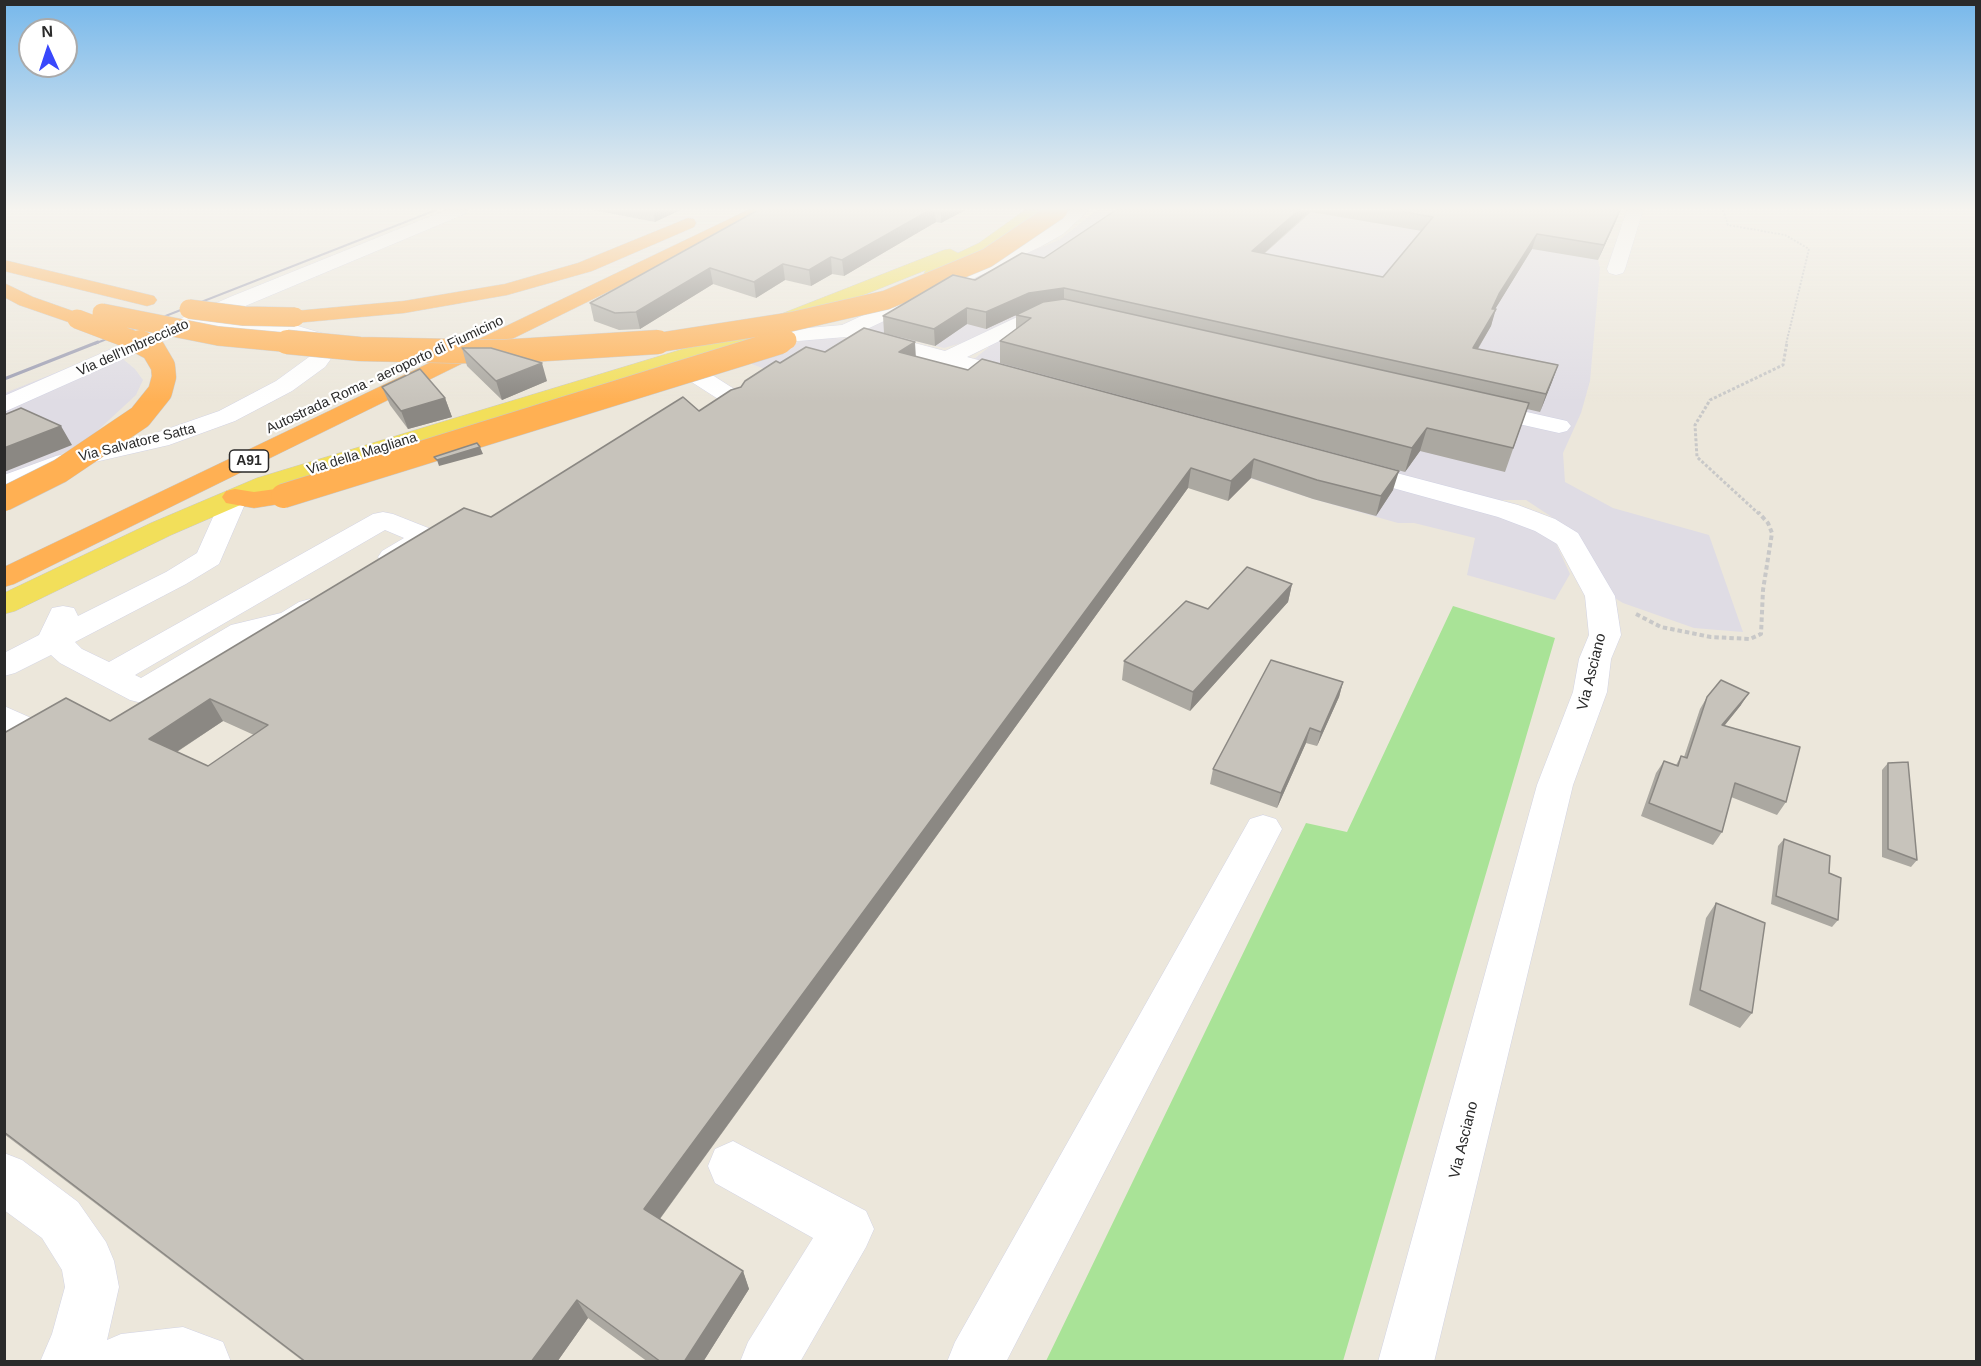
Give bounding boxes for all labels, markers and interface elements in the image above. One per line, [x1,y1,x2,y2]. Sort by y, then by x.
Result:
north arrow [18,18,78,78]
text: N [41,23,53,40]
street label: Autostrada Roma - aeroporto di Fiumicino [264,312,506,438]
street label: Via dell'Imbrecciato [74,316,192,380]
street label: Via Salvatore Satta [77,420,197,466]
street label: Via della Magliana [305,429,419,479]
road number: A91 [230,450,268,472]
street label: Via Asciano [1574,632,1610,712]
street label: Via Asciano [1446,1100,1482,1180]

